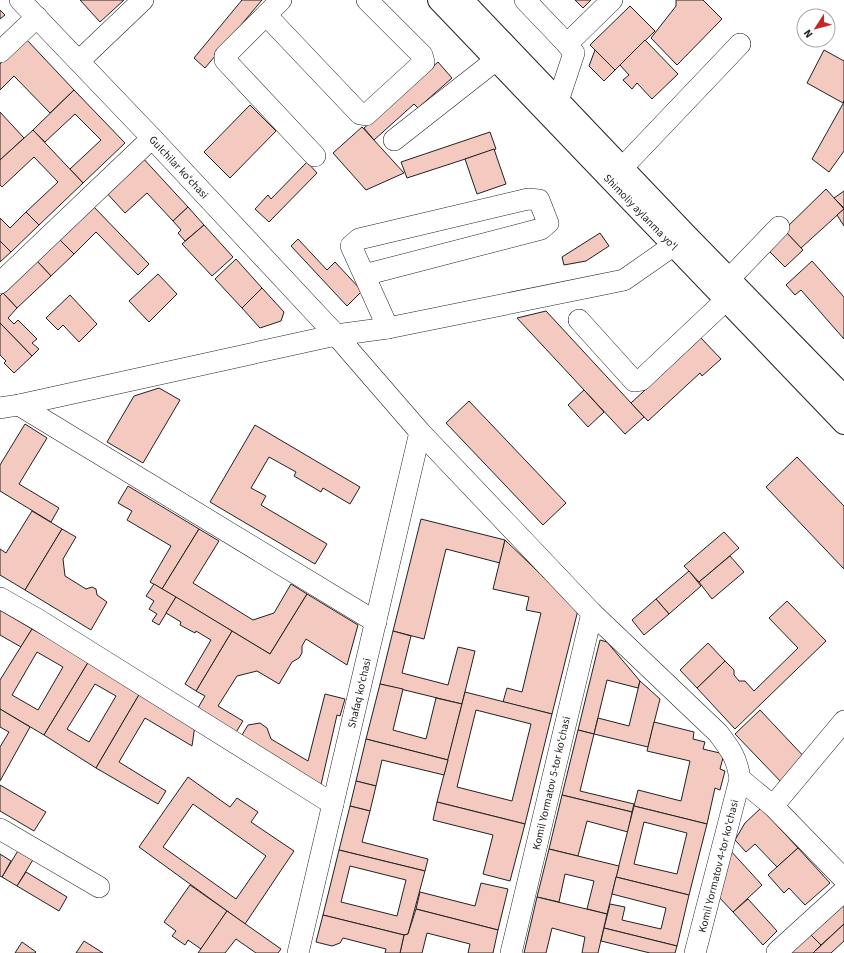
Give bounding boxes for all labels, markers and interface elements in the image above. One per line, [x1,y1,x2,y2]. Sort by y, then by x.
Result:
north arrow [796,8,836,48]
text: N [800,26,817,41]
street label: Gulchilar koʻchasi [146,133,212,202]
street label: Shimoliy aylanma yoʻl [600,171,681,254]
street label: Shafaq koʻchasi [344,657,375,730]
street label: Komil Yormatov 5-tor koʻchasi [529,715,574,851]
street label: Komil Yormatov 4-tor koʻchasi [695,798,742,934]

